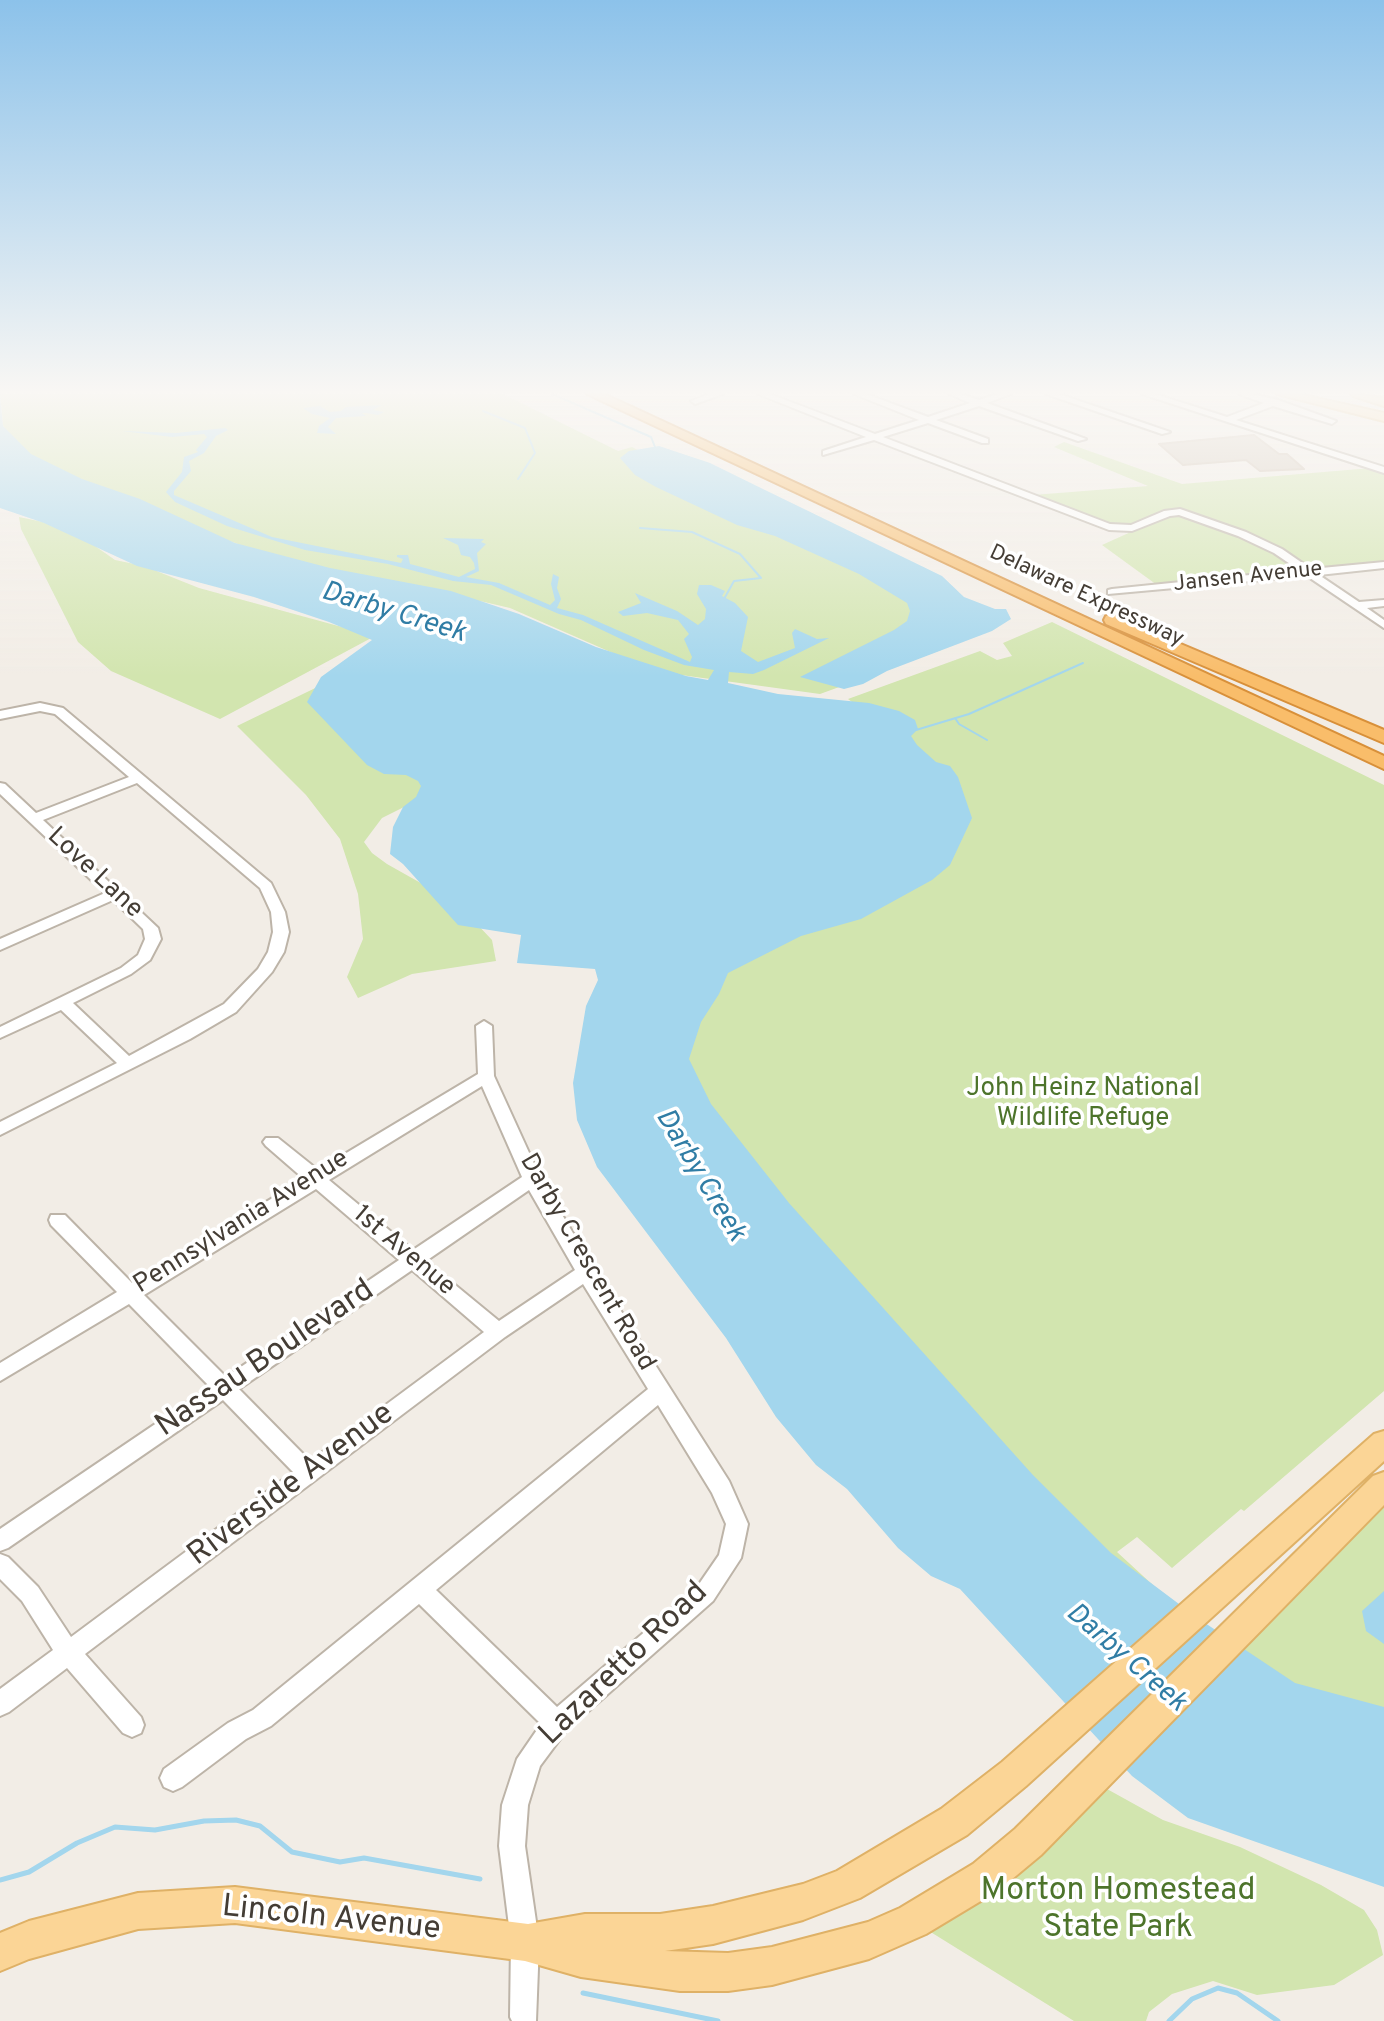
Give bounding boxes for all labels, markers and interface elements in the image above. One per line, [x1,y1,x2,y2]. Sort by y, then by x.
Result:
street label: Delaware Expressway [984,540,1188,654]
street label: Jansen Avenue [1172,557,1324,599]
water label: Darby Creek [317,576,469,652]
street label: Love Lane [40,822,148,926]
park label: John Heinz National Wildlife Refuge [966,1074,1200,1136]
water label: Darby Creek [646,1104,752,1248]
street label: Pennsylvania Avenue [129,1144,355,1302]
street label: Darby Crescent Road [511,1149,661,1377]
street label: 1st Avenue [345,1200,461,1304]
street label: Nassau Boulevard [149,1273,383,1447]
street label: Riverside Avenue [181,1396,403,1576]
street label: Lazaretto Road [533,1575,717,1755]
water label: Darby Creek [1058,1597,1192,1721]
park label: Morton Homestead State Park [981,1874,1255,1949]
street label: Lincoln Avenue [220,1889,442,1951]

